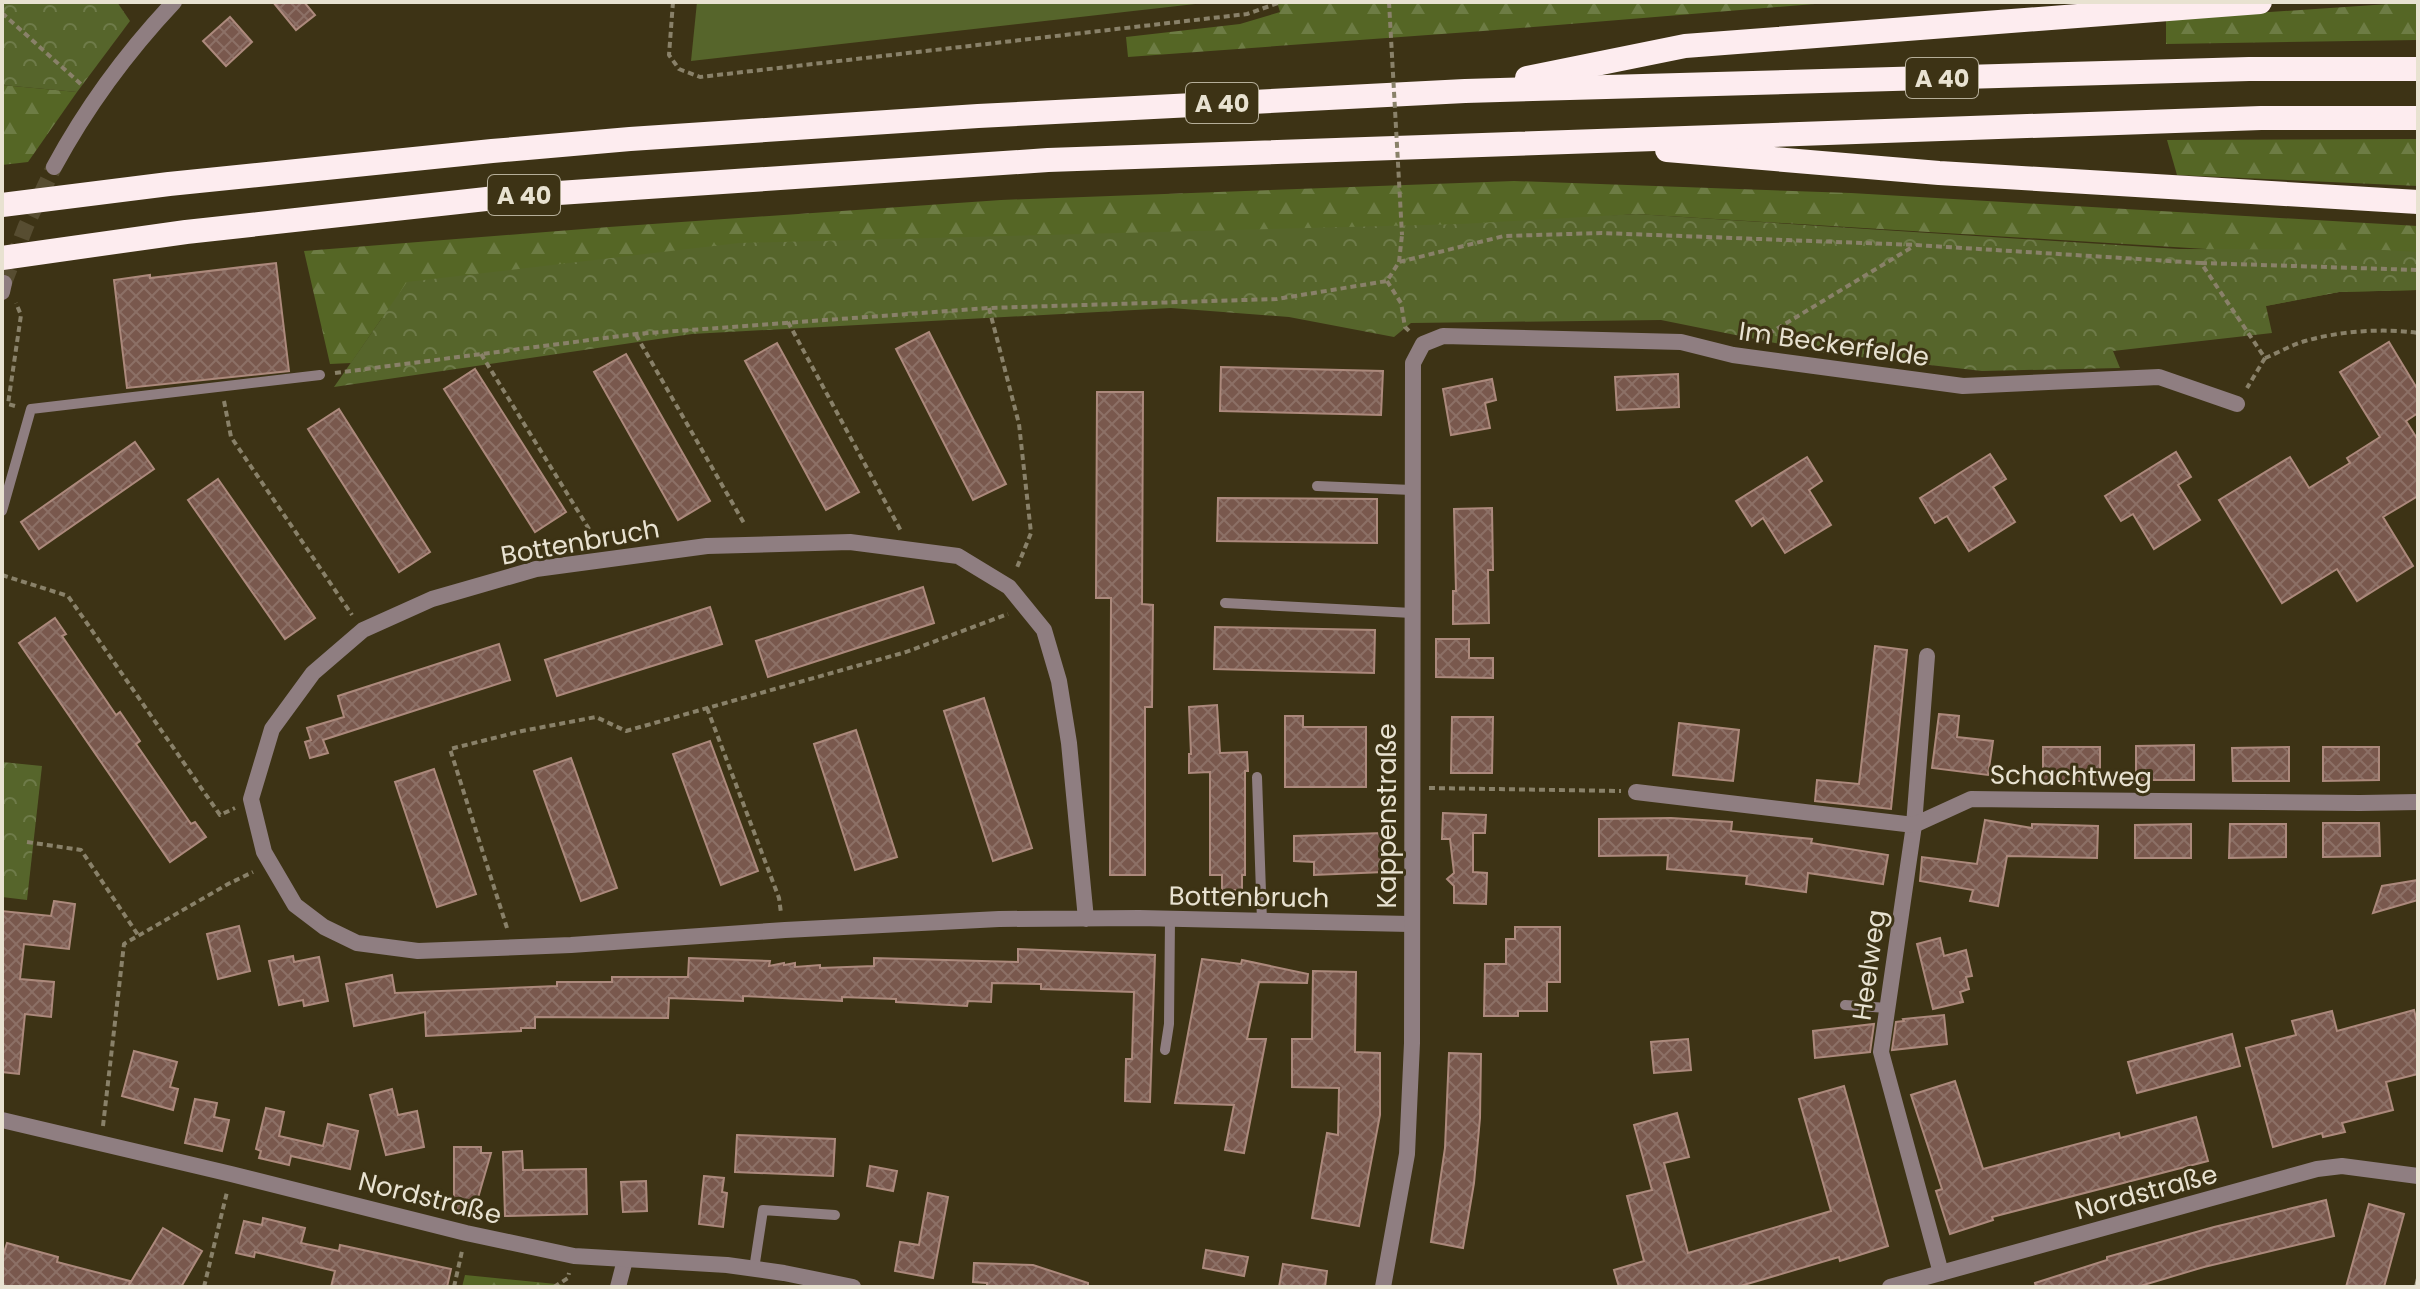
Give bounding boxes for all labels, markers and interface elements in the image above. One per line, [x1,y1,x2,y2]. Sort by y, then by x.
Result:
road number: A 40 [1906,58,1978,98]
road number: A 40 [1186,83,1258,123]
road number: A 40 [488,175,560,215]
street label: Im Beckerfelde [1736,313,1932,375]
street label: Bottenbruch [498,510,662,574]
street label: Kappenstraße [1369,723,1405,909]
street label: Schachtweg [1990,757,2152,795]
street label: Bottenbruch [1168,878,1330,916]
street label: Heelweg [1843,907,1895,1023]
street label: Nordstraße [2071,1156,2221,1228]
street label: Nordstraße [355,1163,505,1233]

